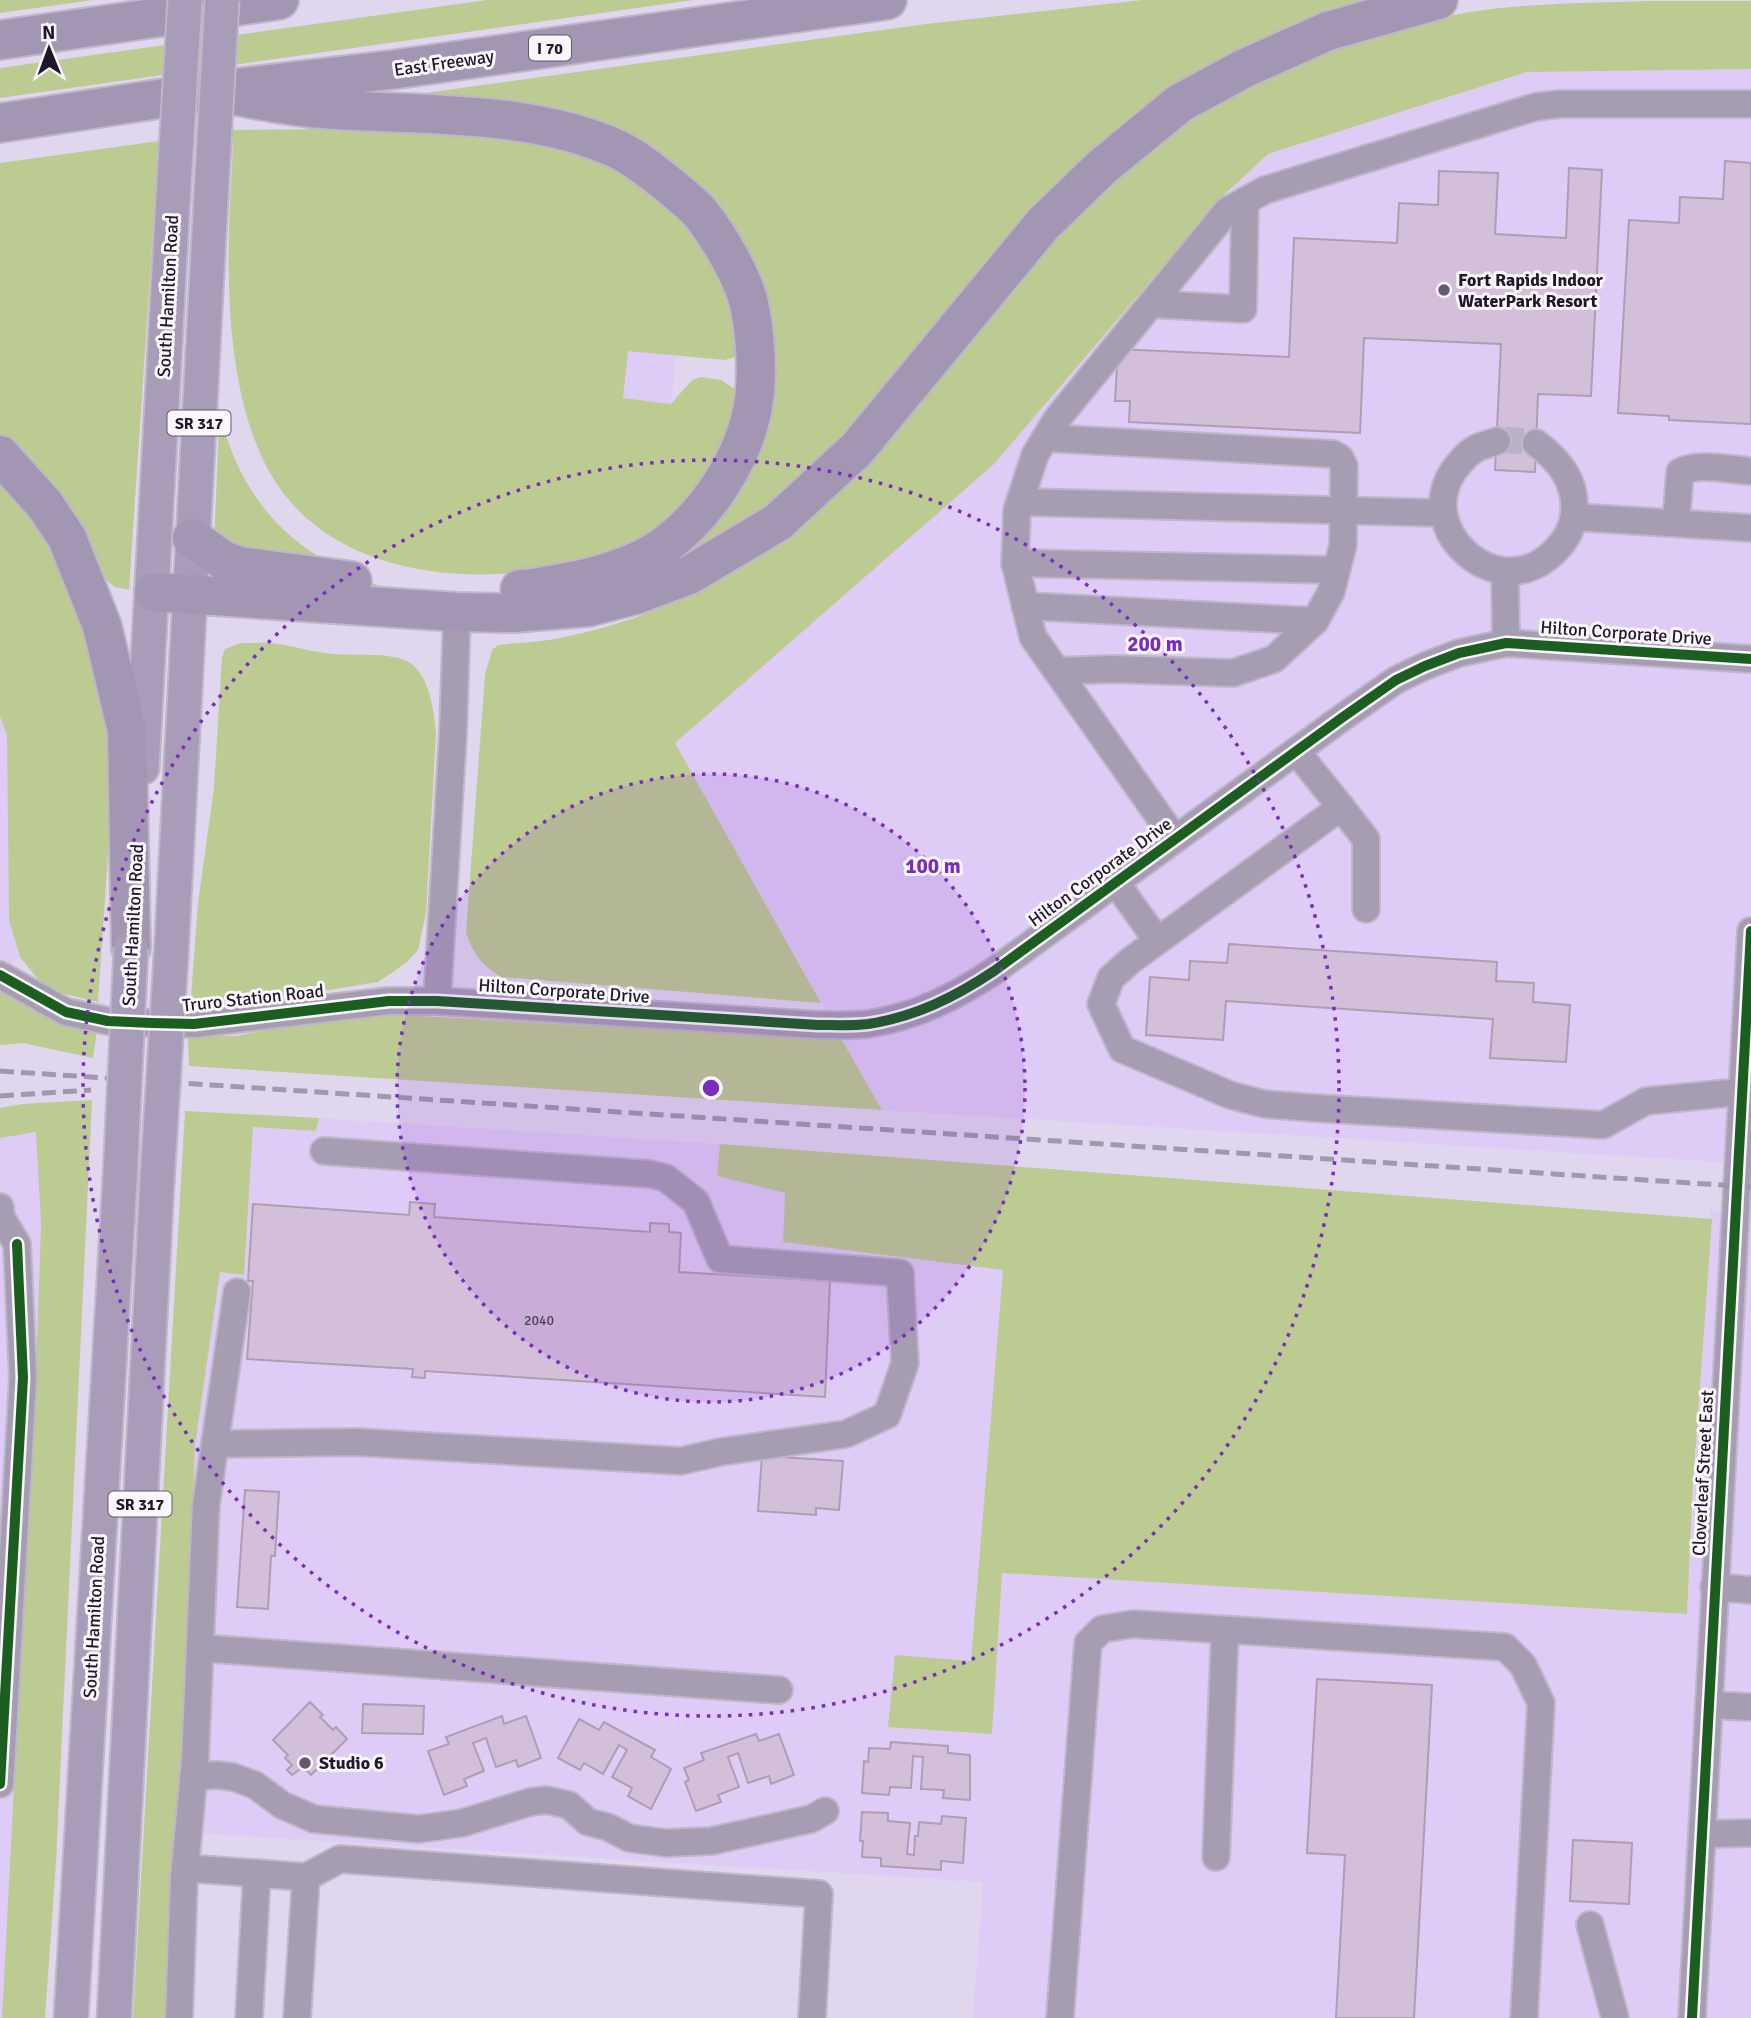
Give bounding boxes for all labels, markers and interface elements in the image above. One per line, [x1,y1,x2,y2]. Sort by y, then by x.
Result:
north arrow [14,14,84,84]
text: N [42,21,56,45]
road number: I 70 [529,36,571,60]
street label: East Freeway [393,45,496,81]
street label: South Hamilton Road [153,214,183,378]
place label: Fort Rapids Indoor WaterPark Resort [1458,269,1604,312]
marker: Fort Rapids Indoor WaterPark Resort [1436,282,1452,298]
road number: SR 317 [168,410,230,436]
street label: Hilton Corporate Drive [1540,616,1712,650]
text: 200 m [1127,631,1183,657]
street label: Hilton Corporate Drive [1024,813,1176,931]
street label: South Hamilton Road [118,843,148,1007]
text: 100 m [905,853,961,879]
street label: Hilton Corporate Drive [478,974,650,1008]
street label: Truro Station Road [181,980,325,1016]
centre of rings [699,1076,723,1100]
house number: 2040 [524,1312,554,1329]
street label: Cloverleaf Street East [1688,1389,1718,1557]
road number: SR 317 [108,1492,172,1516]
street label: South Hamilton Road [79,1535,109,1699]
place label: Studio 6 [319,1752,384,1774]
marker: Studio 6 [297,1755,313,1771]

